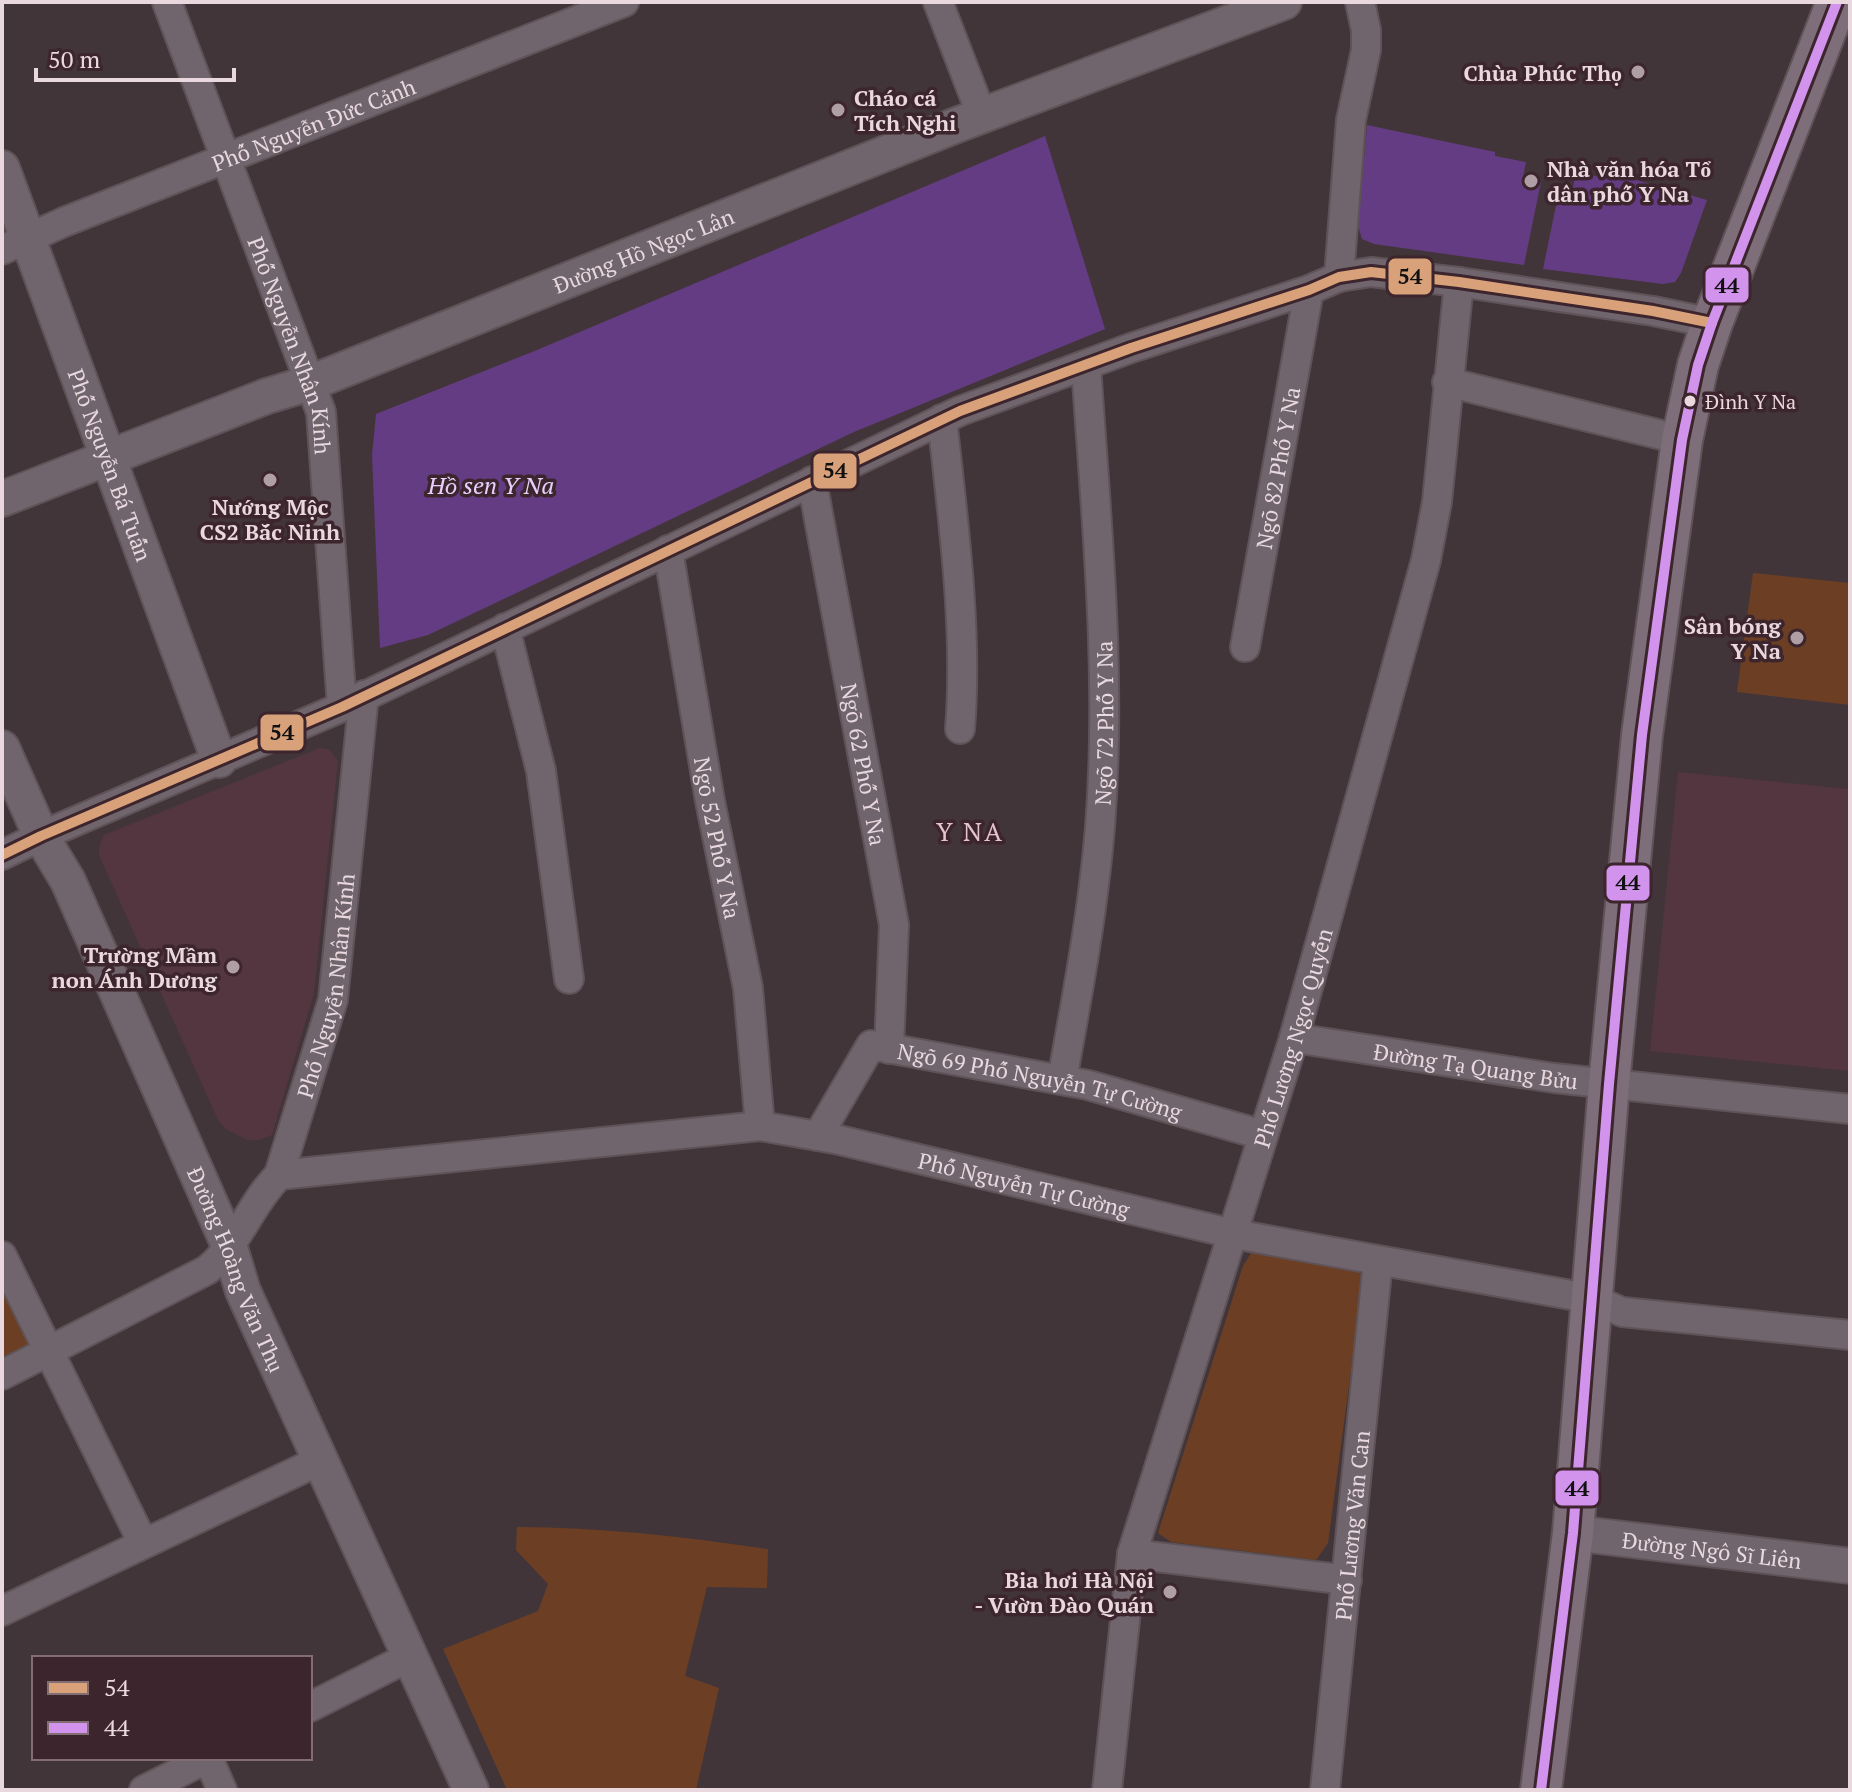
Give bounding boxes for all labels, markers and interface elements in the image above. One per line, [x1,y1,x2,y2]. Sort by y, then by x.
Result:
scale bar [36,32,234,82]
text: 50 m [48,43,100,75]
place label: Chùa Phúc Thọ [1464,58,1622,87]
marker: Chùa Phúc Thọ [1629,63,1647,81]
street label: Phố Nguyễn Đức Cảnh [207,71,419,177]
place label: Cháo cá Tích Nghi [854,83,956,137]
marker: Cháo cá Tích Nghi [829,101,847,119]
place label: Nhà văn hóa Tổ dân phố Y Na [1547,154,1711,208]
marker: Nhà văn hóa Tổ dân phố Y Na [1522,172,1540,190]
street label: Đường Hồ Ngọc Lân [549,201,738,299]
street label: Phố Nguyễn Nhân Kính [242,232,338,455]
line badge: 54 [1387,257,1433,296]
text: 54 [1398,261,1423,290]
line badge: 44 [1704,266,1750,304]
text: 44 [1715,270,1740,299]
street label: Phố Nguyễn Bá Tuấn [62,364,159,565]
street label: Ngõ 82 Phố Y Na [1248,384,1306,551]
place label: Đình Y Na [1705,388,1796,415]
marker: Đình Y Na [1682,393,1698,409]
line badge: 54 [812,452,858,490]
text: 54 [823,455,848,484]
water label: Hồ sen Y Na [427,469,554,501]
marker: Nướng Mộc CS2 Bắc Ninh [261,471,279,489]
place label: Nướng Mộc CS2 Bắc Ninh [200,492,340,546]
place label: Sân bóng Y Na [1684,611,1782,665]
marker: Sân bóng Y Na [1788,629,1806,647]
street label: Ngõ 72 Phố Y Na [1087,640,1119,806]
street label: Ngõ 62 Phố Y Na [835,681,893,848]
line badge: 54 [259,713,305,752]
text: 54 [270,717,295,746]
street label: Ngõ 52 Phố Y Na [688,755,748,921]
district label: Y NA [936,814,1004,848]
line badge: 44 [1605,864,1651,902]
text: 44 [1616,867,1641,896]
street label: Phố Nguyễn Nhân Kính [289,872,360,1101]
street label: Phố Lương Ngọc Quyến [1246,925,1338,1151]
place label: Trường Mầm non Ánh Dương [51,940,218,994]
marker: Trường Mầm non Ánh Dương [224,958,242,976]
street label: Ngõ 69 Phố Nguyễn Tự Cường [895,1036,1186,1126]
street label: Đường Tạ Quang Bửu [1372,1036,1580,1095]
street label: Phố Nguyễn Tự Cường [915,1145,1133,1223]
street label: Đường Hoàng Văn Thụ [181,1162,292,1376]
street label: Phố Lương Văn Can [1328,1429,1375,1622]
line badge: 44 [1554,1469,1600,1507]
text: 44 [1565,1473,1590,1502]
street label: Đường Ngô Sĩ Liên [1621,1524,1803,1575]
place label: Bia hơi Hà Nội - Vườn Đào Quán [974,1565,1154,1619]
marker: Bia hơi Hà Nội - Vườn Đào Quán [1161,1583,1179,1601]
legend [32,1656,312,1760]
text: 54 [104,1671,130,1703]
text: 44 [104,1711,130,1743]

